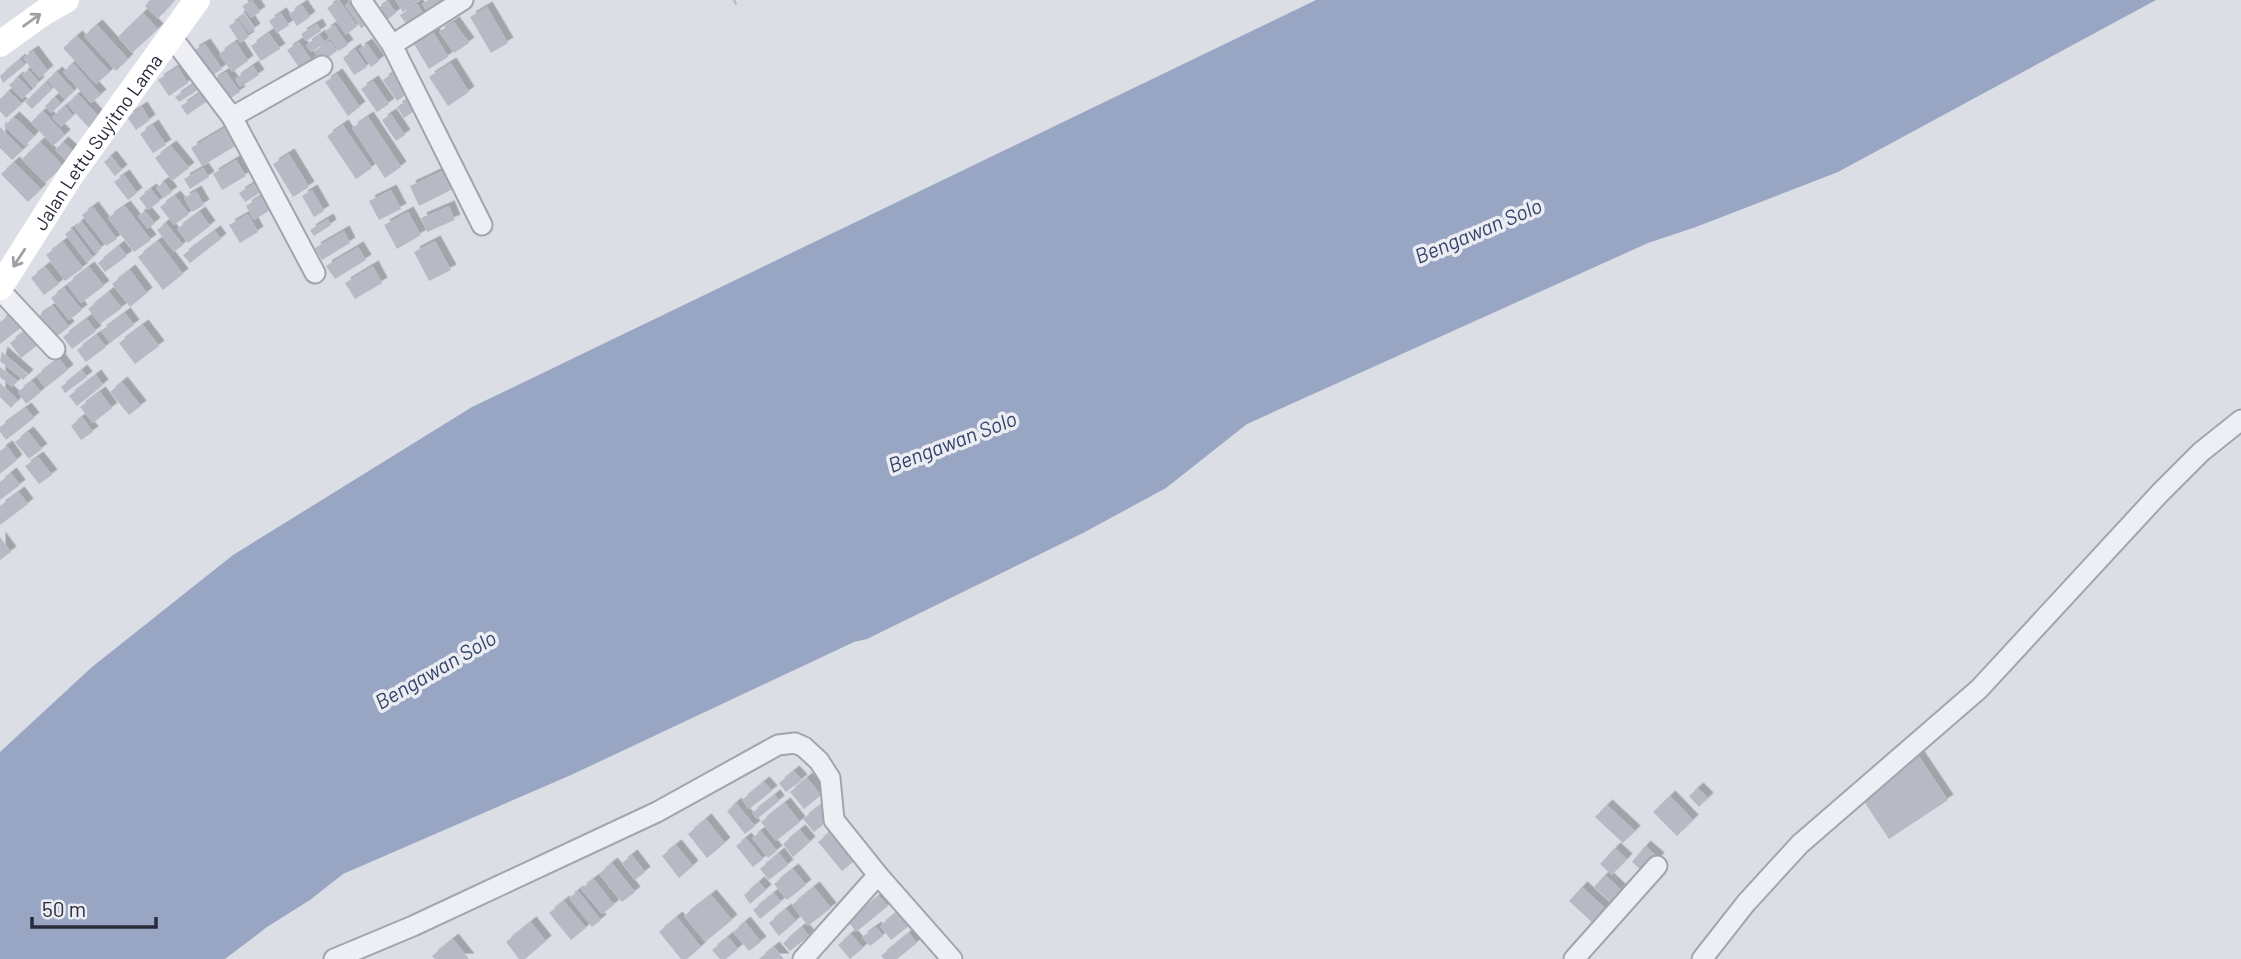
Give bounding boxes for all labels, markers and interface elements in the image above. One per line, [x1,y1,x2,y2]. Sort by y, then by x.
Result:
one-way arrow [22,13,41,28]
street label: Jalan Lettu Suyitno Lama [28,49,166,234]
water label: Bengawan Solo [1411,192,1545,268]
one-way arrow [12,248,26,267]
water label: Bengawan Solo [884,405,1020,477]
water label: Bengawan Solo [370,624,500,714]
scale bar [32,886,156,930]
text: 50 m [42,896,86,921]

